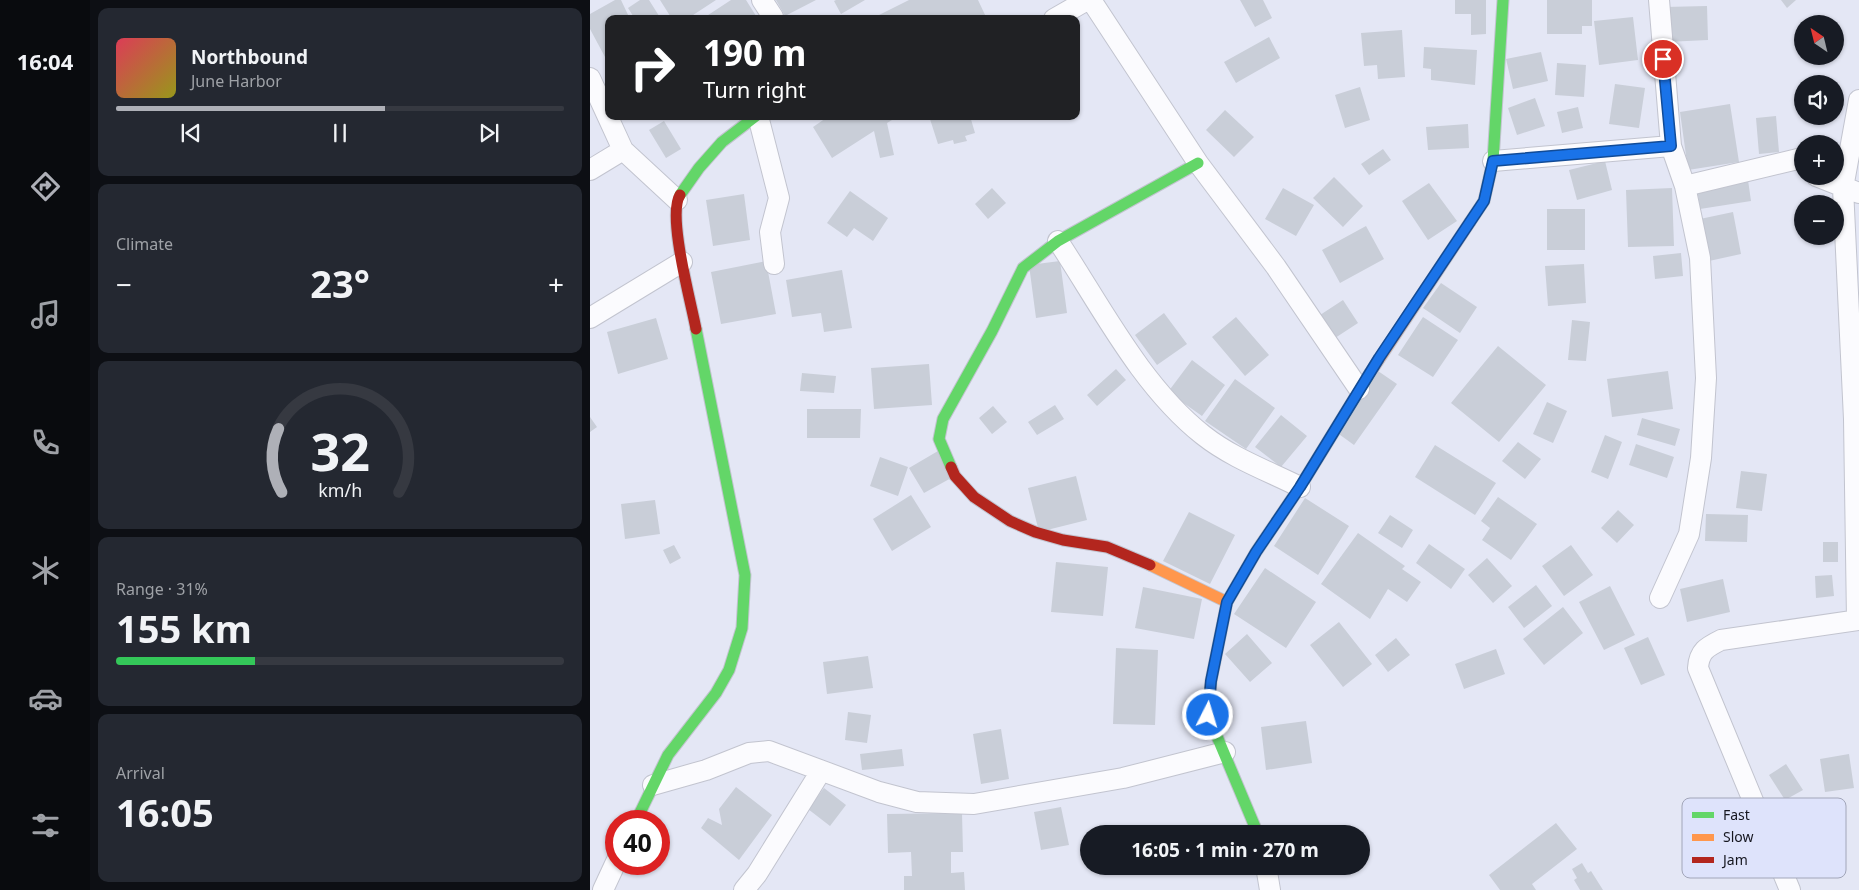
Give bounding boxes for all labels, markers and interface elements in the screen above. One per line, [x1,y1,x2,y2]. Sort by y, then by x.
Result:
north arrow [1794,15,1844,65]
map controls [1794,15,1844,245]
text: 190 m [703,29,806,76]
icon: right [620,35,685,100]
pin [1642,38,1684,80]
text: Northbound [191,44,308,70]
icon: arrive [1649,45,1677,73]
text: 16:04 [17,46,73,76]
text: June Harbor [191,70,282,92]
text: Turn right [703,74,806,104]
button: sound [1794,75,1844,125]
icon: previous [177,119,205,147]
icon: pause [326,119,354,147]
icon: next [475,119,503,147]
button: + [1794,135,1844,185]
icon: directions [28,169,63,204]
button: − [1794,195,1844,245]
text: Climate [116,233,173,255]
text: 23° [310,257,370,309]
text: − [116,265,132,303]
text: + [548,265,564,303]
icon: music [28,297,63,332]
text: 32 [310,415,370,486]
icon: phone [28,425,63,460]
text: km/h [318,478,362,502]
icon: climate [28,553,63,588]
text: Range · 31% [116,578,208,600]
text: 155 km [116,602,252,654]
icon: car [28,681,63,716]
position arrow [1181,688,1233,740]
text: Arrival [116,762,165,784]
text: 16:05 [116,786,214,838]
legend [1682,798,1846,878]
text: Fast [1723,805,1750,824]
icon: filters [28,808,63,843]
speed limit sign: 40 [605,810,670,875]
text: Slow [1723,827,1754,846]
text: 16:05 · 1 min · 270 m [1131,837,1319,863]
text: Jam [1721,850,1748,869]

